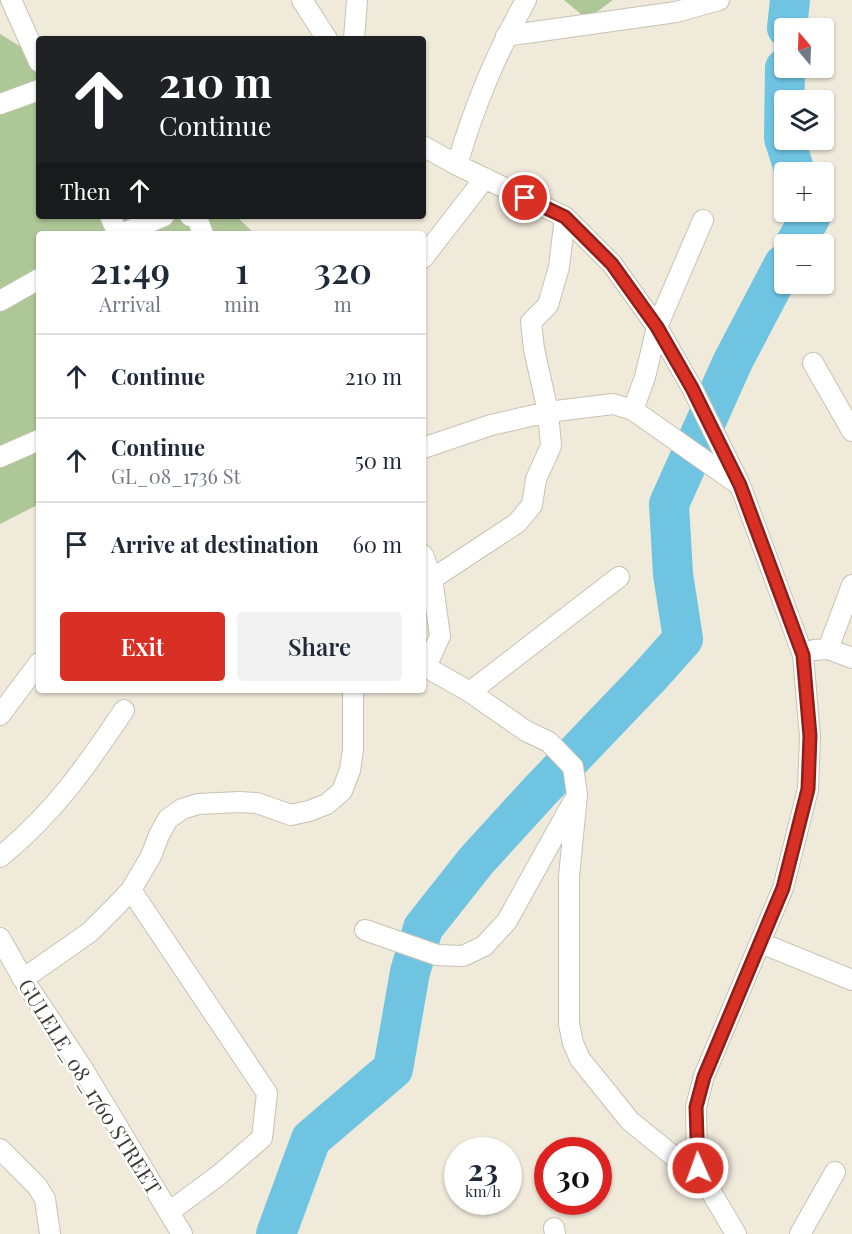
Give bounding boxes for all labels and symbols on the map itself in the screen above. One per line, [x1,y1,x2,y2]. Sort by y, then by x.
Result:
north arrow [774,18,834,78]
pin [499,172,550,223]
street label: GULELE_08_1760 STREET [13,973,169,1199]
position arrow [666,1136,730,1200]
speed limit sign: 30 [534,1137,612,1215]

